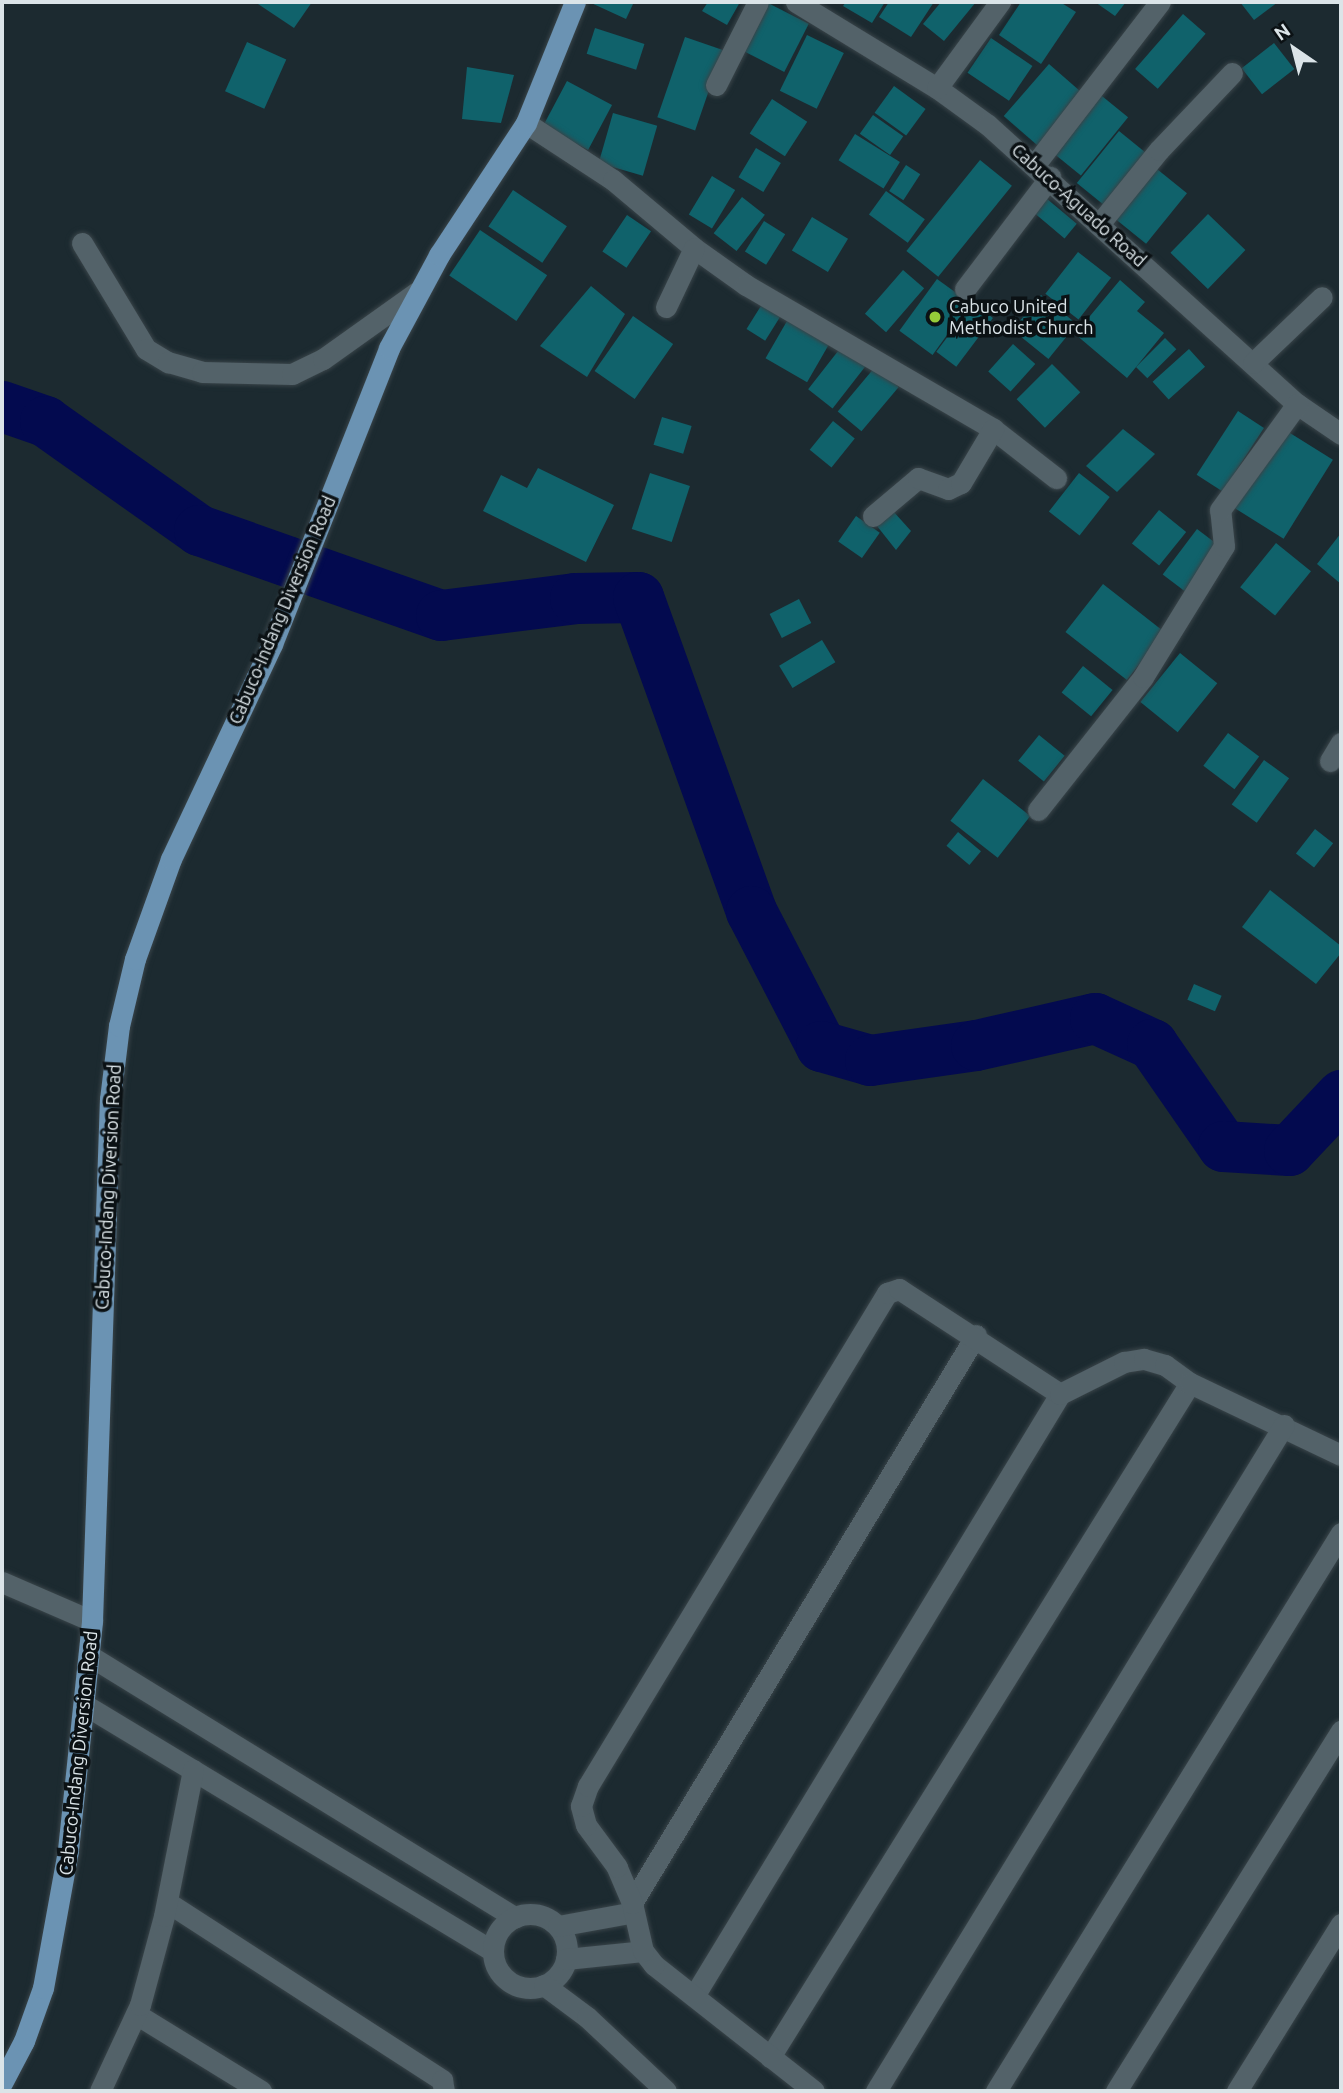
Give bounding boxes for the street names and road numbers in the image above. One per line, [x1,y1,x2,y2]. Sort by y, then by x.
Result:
street label: Cabuco-Aguado Road [1007,139,1151,271]
street label: Cabuco-Indang Diversion Road [224,493,340,727]
street label: Cabuco-Indang Diversion Road [91,1064,125,1310]
street label: Cabuco-Indang Diversion Road [54,1630,102,1876]

